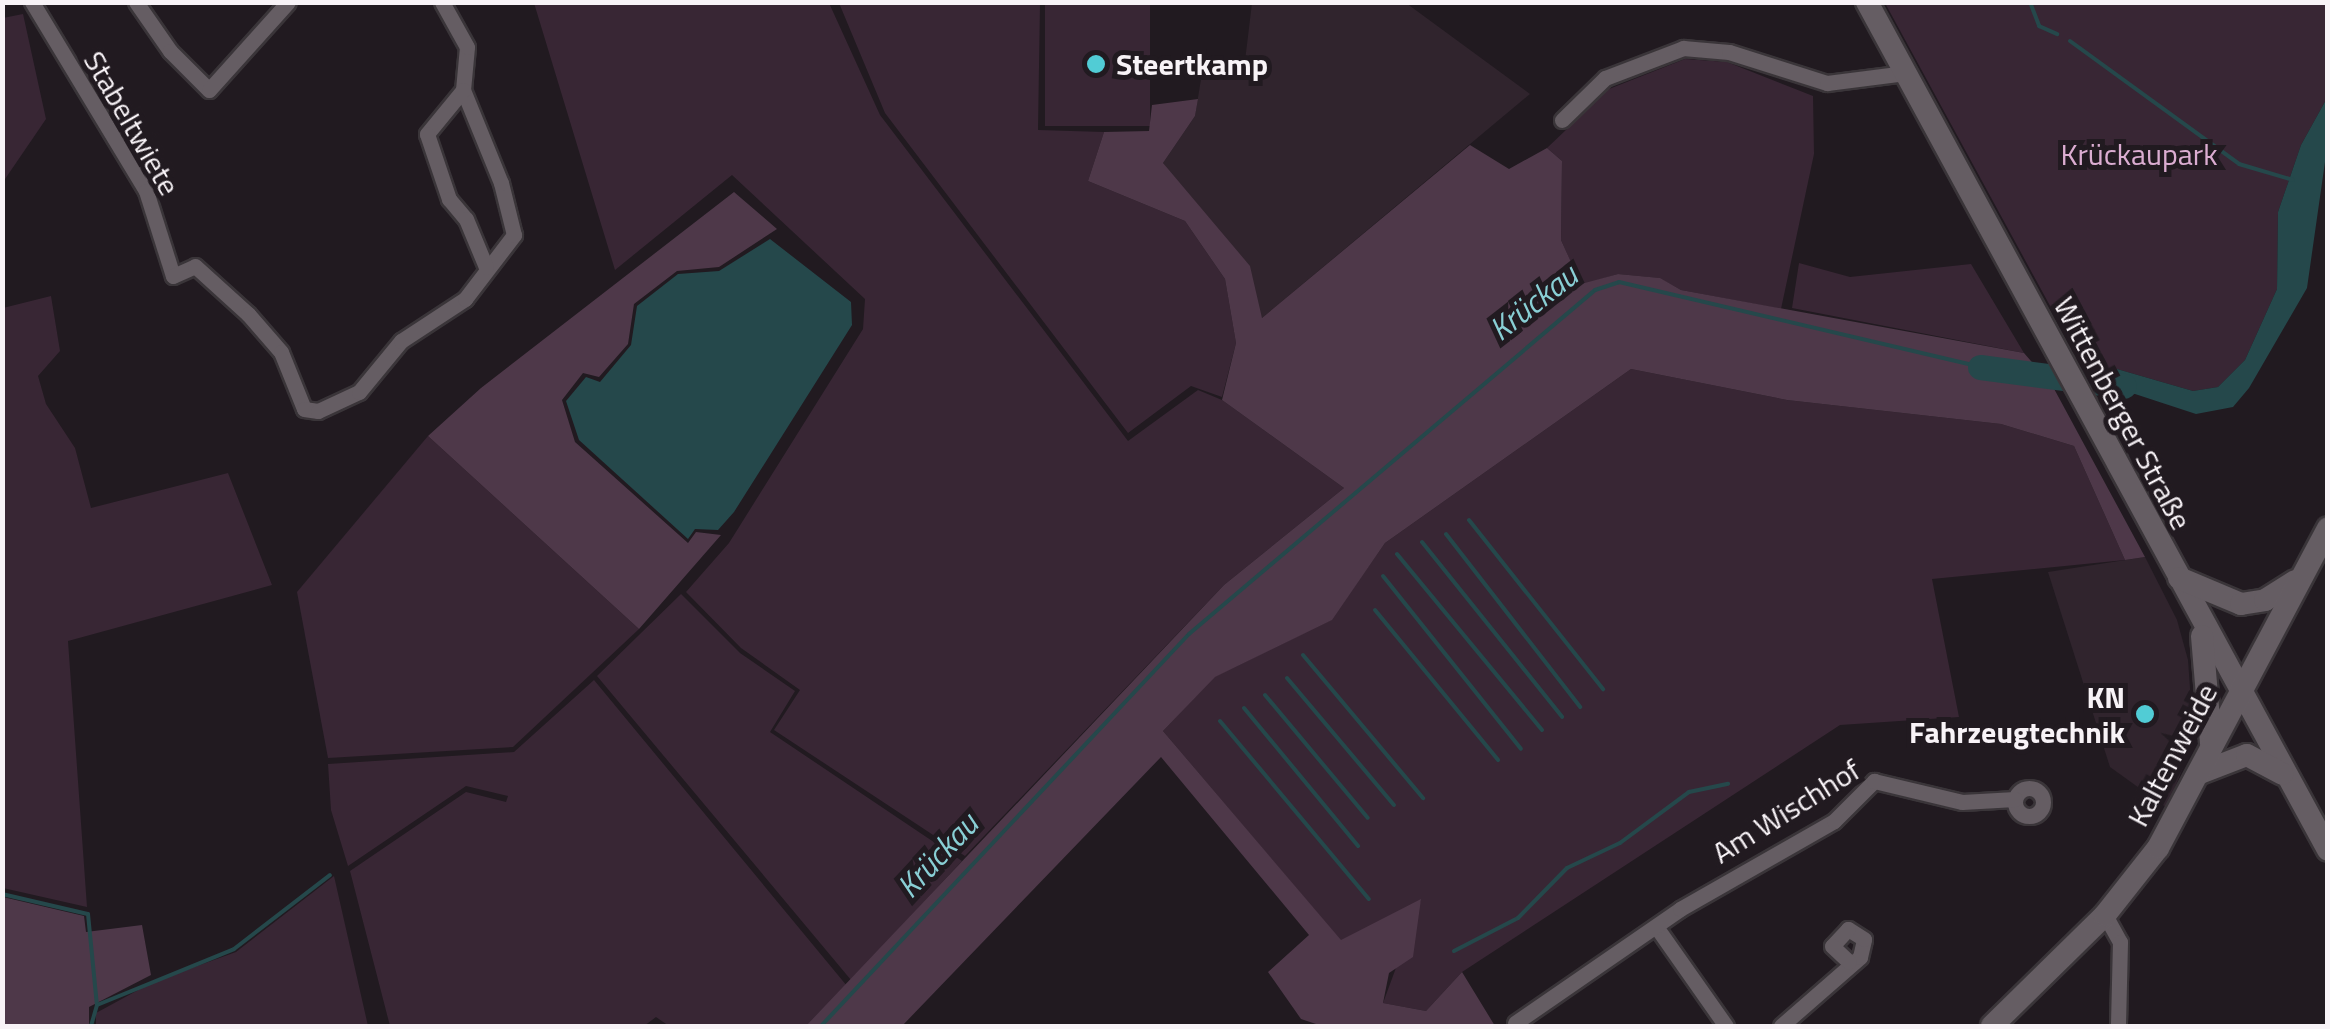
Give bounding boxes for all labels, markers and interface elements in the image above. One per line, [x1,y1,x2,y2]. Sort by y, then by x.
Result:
street label: Stabeltwiete [76,45,188,201]
place label: Steertkamp [1116,46,1268,82]
marker: Steertkamp [1085,53,1107,75]
park label: Krückaupark [2060,136,2218,172]
water label: Krückau [1481,256,1585,348]
street label: Wittenberger Straße [2046,290,2200,536]
street label: Kaltenweide [2119,678,2225,832]
place label: KN Fahrzeugtechnik [1909,679,2125,750]
marker: KN Fahrzeugtechnik [2134,703,2156,725]
street label: Am Wischhof [1705,751,1867,871]
water label: Krückau [888,805,986,905]

